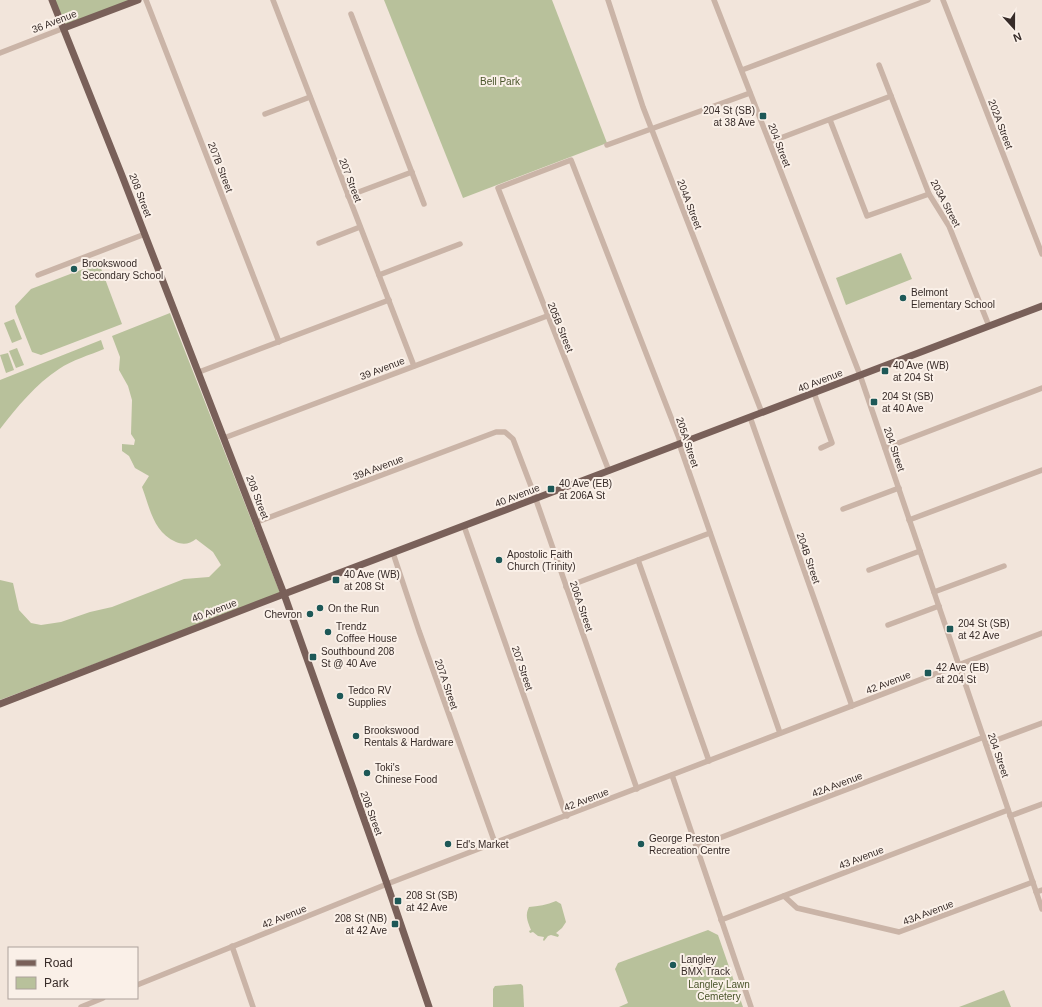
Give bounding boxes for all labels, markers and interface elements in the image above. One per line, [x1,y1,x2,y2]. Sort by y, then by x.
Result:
street label: 36 Avenue [30,8,79,35]
north arrow [994,8,1034,48]
text: N [1012,30,1023,44]
park label: Bell Park [480,76,521,87]
street label: 202A Street [986,98,1015,151]
place label: 204 St (SB) at 38 Ave [703,105,755,128]
marker: 204 St (SB) at 38 Ave [758,111,768,121]
street label: 204 Street [766,122,793,169]
street label: 207B Street [206,141,235,194]
street label: 207 Street [337,157,364,204]
street label: 208 Street [127,172,154,219]
street label: 204A Street [675,178,704,231]
street label: 203A Street [928,178,963,229]
place label: Brookswood Secondary School [82,258,163,281]
marker: Brookswood Secondary School [69,264,79,274]
place label: Belmont Elementary School [911,287,995,310]
marker: Belmont Elementary School [898,293,908,303]
street label: 205B Street [546,301,576,354]
street label: 39 Avenue [358,355,407,382]
place label: 40 Ave (WB) at 204 St [893,360,949,383]
marker: 40 Ave (WB) at 204 St [880,366,890,376]
street label: 40 Avenue [796,367,845,394]
place label: 204 St (SB) at 40 Ave [882,391,934,414]
marker: 204 St (SB) at 40 Ave [869,397,879,407]
street label: 205A Street [674,416,701,469]
street label: 204 Street [882,426,907,473]
street label: 39A Avenue [351,453,405,482]
street label: 208 Street [244,474,271,521]
place label: 40 Ave (EB) at 206A St [559,478,612,501]
street label: 40 Avenue [493,482,542,509]
marker: 40 Ave (EB) at 206A St [546,484,556,494]
street label: 204B Street [795,531,822,585]
place label: Apostolic Faith Church (Trinity) [507,549,576,572]
marker: Apostolic Faith Church (Trinity) [494,555,504,565]
place label: 40 Ave (WB) at 208 St [344,569,400,592]
marker: 40 Ave (WB) at 208 St [331,575,341,585]
street label: 206A Street [568,580,595,633]
street label: 40 Avenue [190,597,239,624]
marker: On the Run [315,603,325,613]
place label: On the Run [328,603,379,614]
place label: Chevron [264,609,302,620]
marker: Chevron [305,609,315,619]
place label: 204 St (SB) at 42 Ave [958,618,1010,641]
place label: Trendz Coffee House [336,621,397,644]
marker: 204 St (SB) at 42 Ave [945,624,955,634]
marker: Trendz Coffee House [323,627,333,637]
street label: 207 Street [510,645,535,692]
place label: Southbound 208 St @ 40 Ave [321,646,395,669]
marker: Southbound 208 St @ 40 Ave [308,652,318,662]
street label: 207A Street [433,658,460,711]
place label: 42 Ave (EB) at 204 St [936,662,989,685]
marker: 42 Ave (EB) at 204 St [923,668,933,678]
street label: 42 Avenue [864,669,913,696]
place label: Tedco RV Supplies [348,685,392,708]
marker: Tedco RV Supplies [335,691,345,701]
place label: Brookswood Rentals & Hardware [364,725,454,748]
marker: Brookswood Rentals & Hardware [351,731,361,741]
street label: 204 Street [986,732,1011,779]
place label: Toki's Chinese Food [375,762,437,785]
marker: Toki's Chinese Food [362,768,372,778]
street label: 42A Avenue [810,770,864,799]
street label: 42 Avenue [562,786,611,813]
street label: 208 Street [358,790,385,837]
place label: George Preston Recreation Centre [649,833,731,856]
marker: Ed's Market [443,839,453,849]
place label: Ed's Market [456,839,509,850]
marker: George Preston Recreation Centre [636,839,646,849]
street label: 43 Avenue [837,844,886,871]
place label: 208 St (SB) at 42 Ave [406,890,458,913]
marker: 208 St (SB) at 42 Ave [393,896,403,906]
street label: 43A Avenue [901,898,955,927]
street label: 42 Avenue [260,902,308,930]
place label: 208 St (NB) at 42 Ave [335,913,387,936]
marker: 208 St (NB) at 42 Ave [390,919,400,929]
legend [8,947,138,999]
place label: Langley BMX Track [681,954,731,977]
text: Road [44,956,73,970]
marker: Langley BMX Track [668,960,678,970]
text: Park [44,976,70,990]
park label: Langley Lawn Cemetery [688,979,750,1002]

